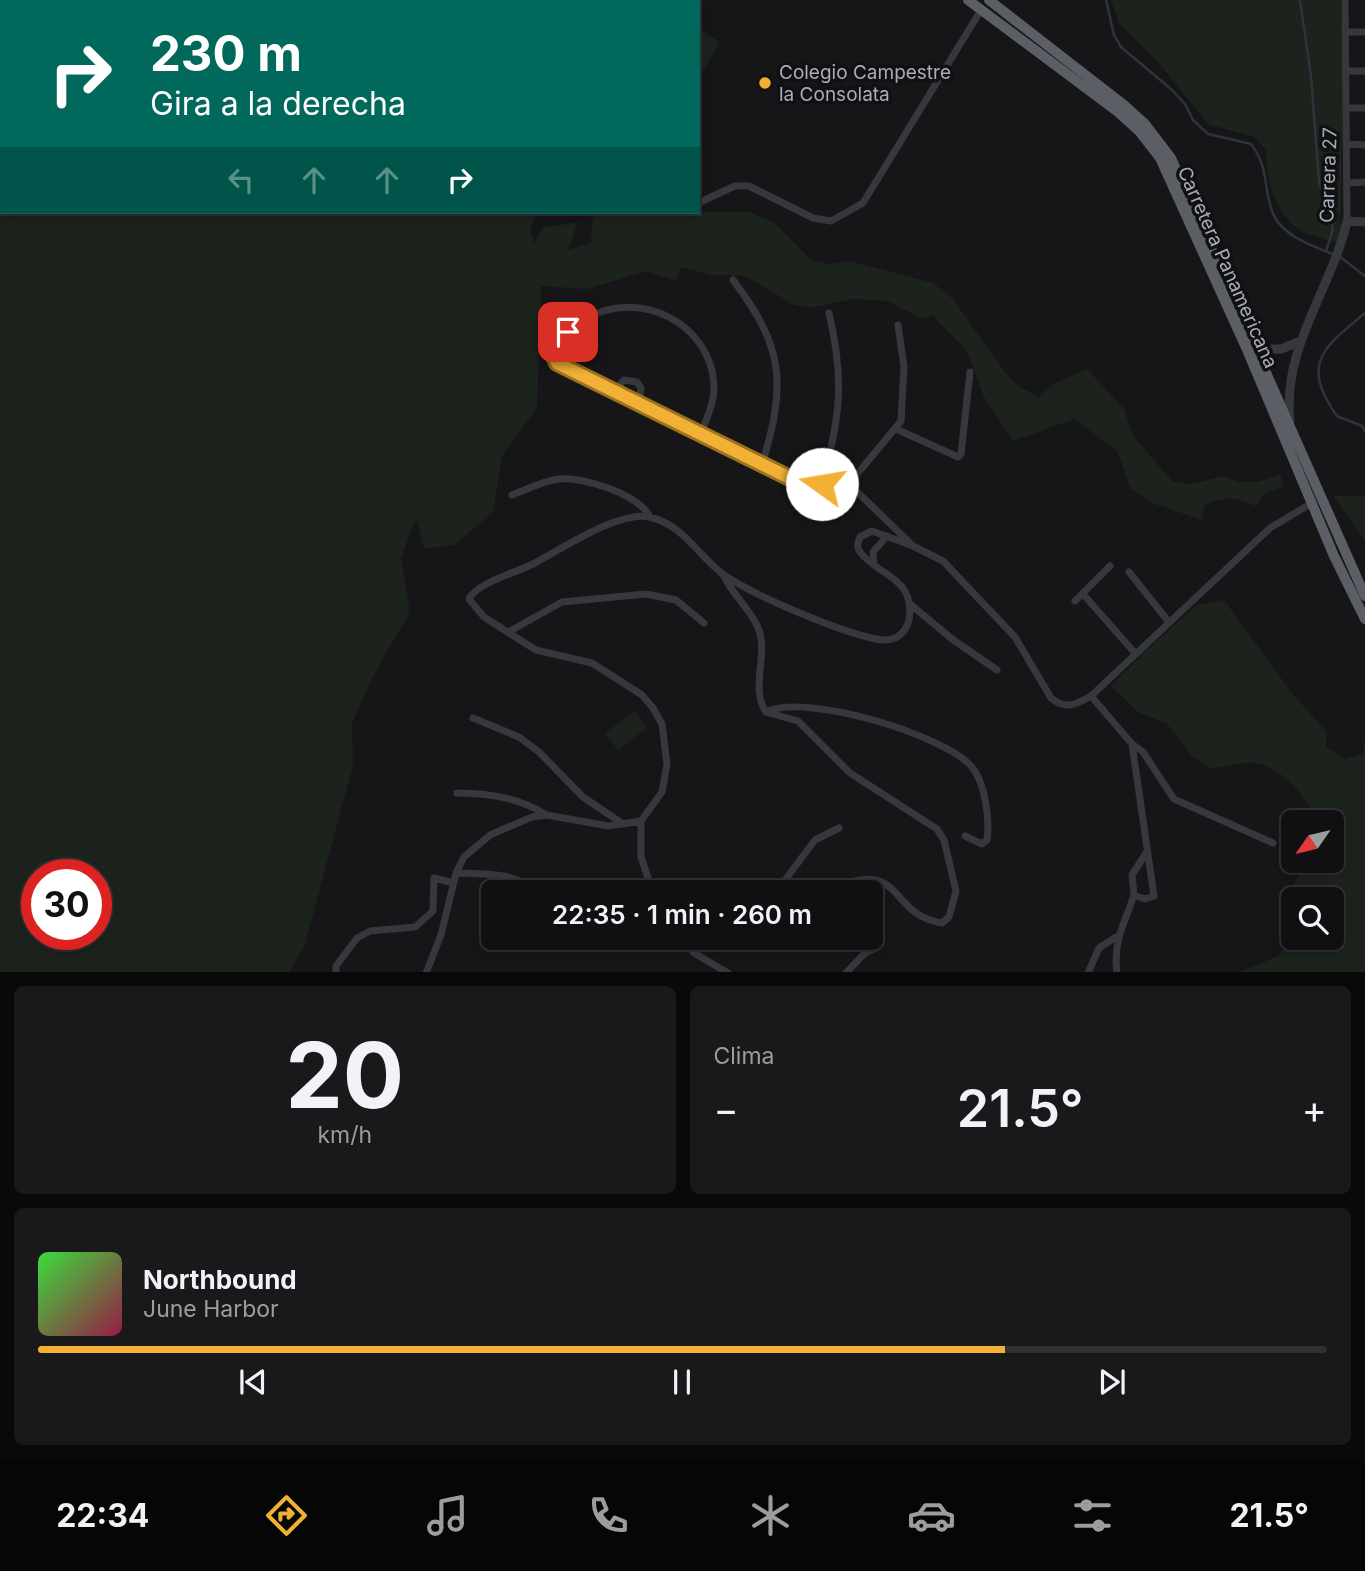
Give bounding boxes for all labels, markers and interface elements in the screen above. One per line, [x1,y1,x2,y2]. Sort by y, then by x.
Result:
text: 230 m [150,24,302,83]
icon: right [35,28,126,119]
place label: Colegio Campestre la Consolata [779,61,951,106]
marker: Colegio Campestre la Consolata [757,75,773,91]
text: Gira a la derecha [150,84,406,123]
street label: Carrera 27 [1315,127,1342,223]
icon: left [222,161,260,199]
icon: ahead [295,161,333,199]
icon: ahead [368,161,406,199]
icon: right [441,161,479,199]
street label: Carretera Panamericana [1173,163,1282,372]
pin [538,302,598,362]
icon: arrive [549,313,587,351]
position arrow [785,447,859,521]
north arrow [1281,810,1344,873]
map controls [1281,810,1344,950]
speed limit sign: 30 [21,859,112,950]
button: search [1281,887,1344,950]
text: 22:35 · 1 min · 260 m [552,899,812,930]
text: 20 [285,1020,404,1130]
text: Clima [714,1042,775,1070]
text: 21.5° [957,1077,1084,1140]
text: − [714,1086,739,1132]
text: + [1302,1086,1327,1132]
text: km/h [317,1121,372,1149]
text: Northbound [143,1264,297,1295]
text: June Harbor [143,1295,279,1323]
icon: previous [234,1363,272,1401]
icon: pause [663,1363,701,1401]
icon: next [1093,1363,1131,1401]
icon: directions [262,1491,311,1540]
icon: music [423,1491,472,1540]
icon: phone [584,1491,633,1540]
icon: climate [746,1491,795,1540]
icon: car [907,1491,956,1540]
icon: filters [1068,1491,1117,1540]
text: 22:34 [56,1496,149,1535]
text: 21.5° [1229,1496,1309,1535]

